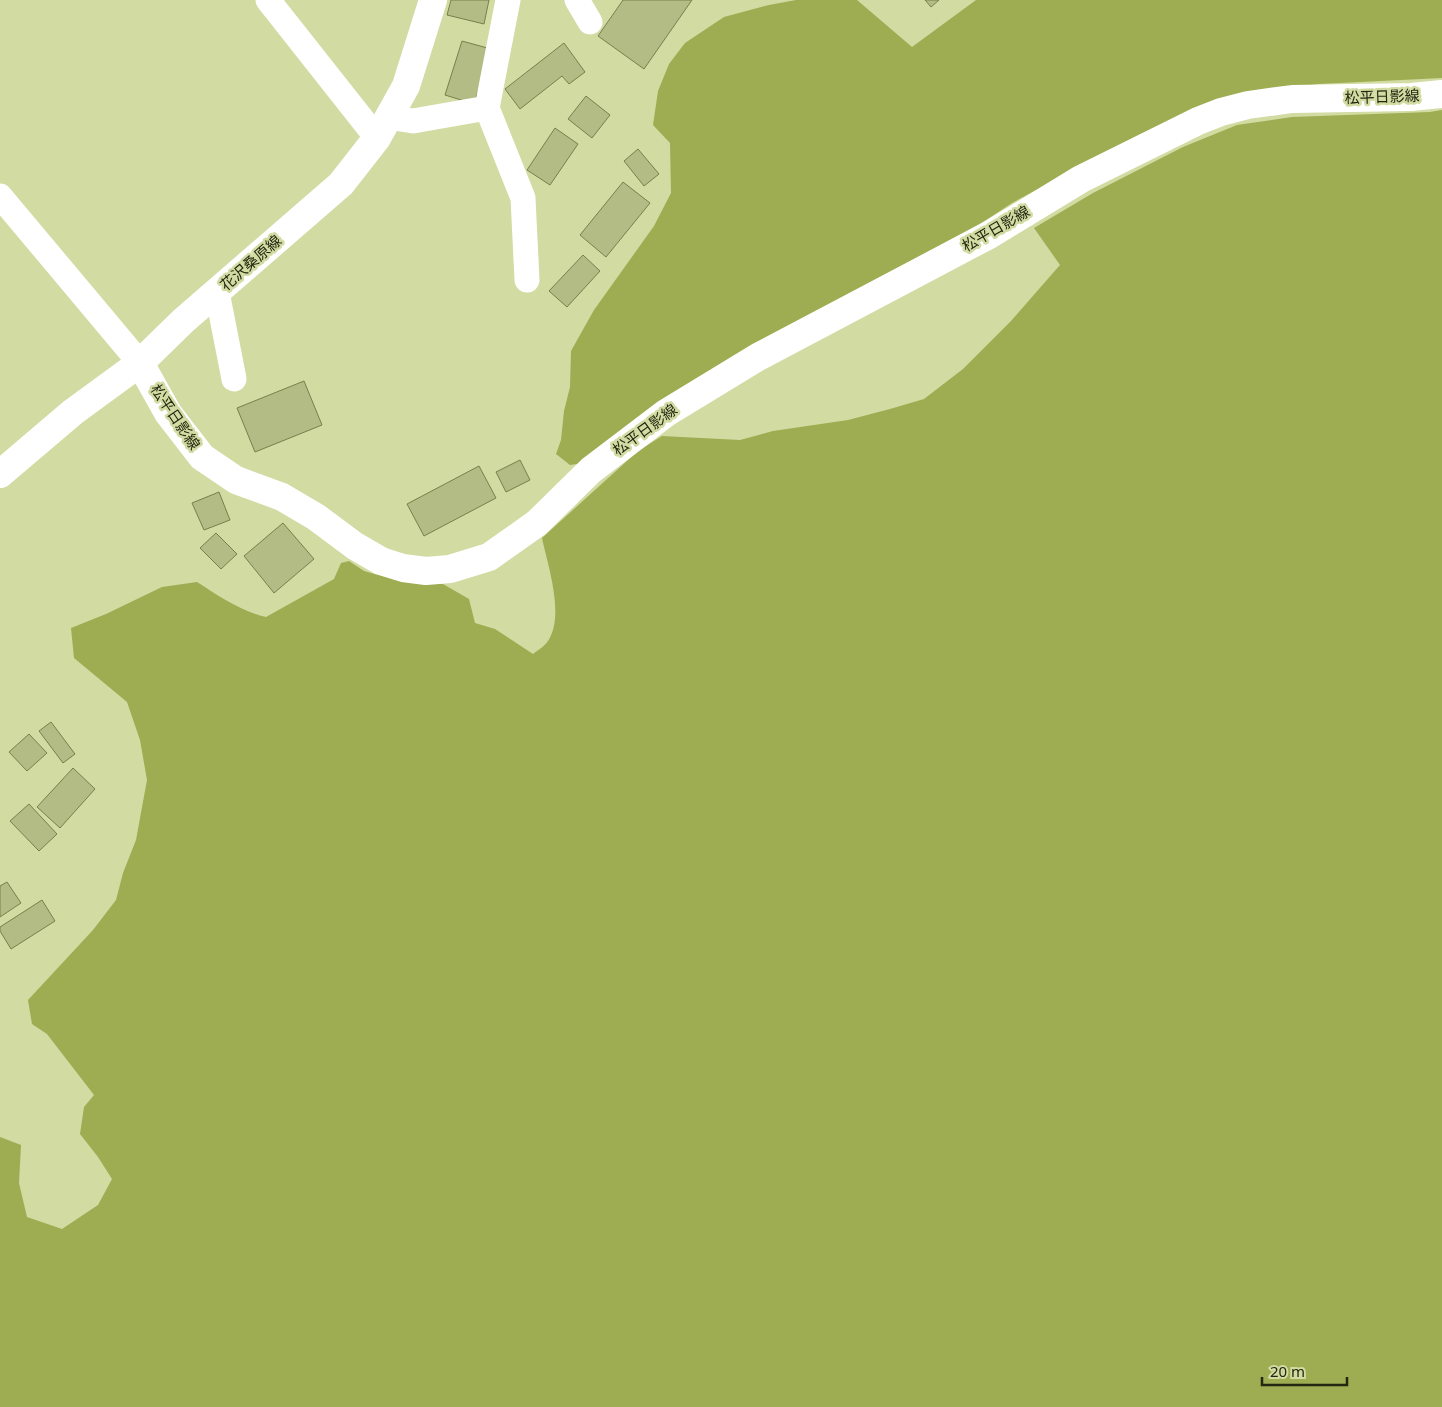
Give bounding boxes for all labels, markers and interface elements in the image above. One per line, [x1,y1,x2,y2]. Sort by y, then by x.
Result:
street label: 松平日影線 [1344,85,1420,107]
street label: 松平日影線 [958,201,1033,256]
street label: 花沢桑原線 [215,230,285,294]
street label: 松平日影線 [147,380,205,453]
street label: 松平日影線 [608,399,681,459]
scale bar [1262,1354,1347,1386]
text: 20 m [1270,1361,1305,1381]

